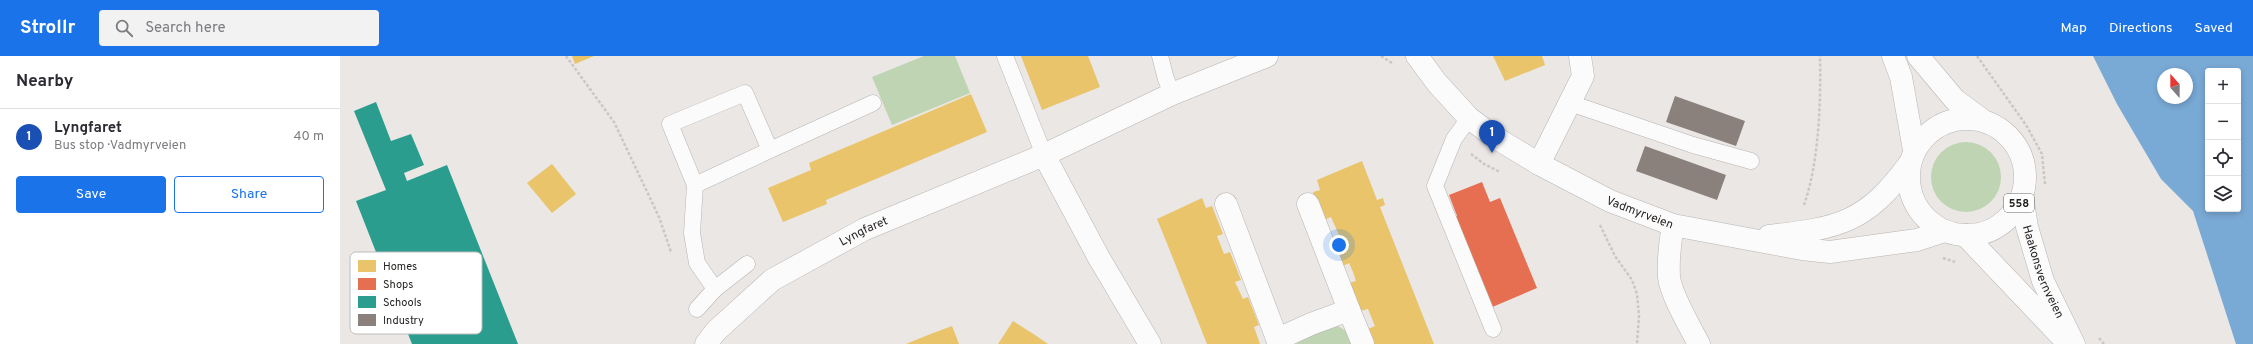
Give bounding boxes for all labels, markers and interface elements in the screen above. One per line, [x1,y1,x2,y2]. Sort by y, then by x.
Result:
search box [99,10,379,46]
text: Strollr [20,16,75,40]
icon: search [113,17,135,39]
text: Search here [145,19,225,38]
text: Map [2061,20,2087,37]
text: Directions [2109,20,2173,37]
text: Saved [2195,20,2233,37]
north arrow [2157,68,2193,104]
map controls [2205,68,2241,212]
button: + [2205,68,2241,104]
text: Nearby [16,71,73,93]
button: − [2205,104,2241,140]
text: Lyngfaret [54,119,122,138]
pin: 1 [1479,120,1505,153]
text: 1 [26,129,32,145]
text: 40 m [294,129,324,145]
text: Bus stop · Vadmyrveien [54,138,186,154]
button: locate [2205,140,2241,176]
button: Save [16,176,166,213]
button: Share [174,176,324,213]
button: layers [2205,176,2241,212]
street label: Vadmyrveien [1604,193,1675,233]
road number: 558 [2004,194,2034,212]
street label: Lyngfaret [837,213,890,250]
street label: Haakonsvernveien [2018,223,2067,321]
your location [1329,235,1349,255]
legend [350,252,482,334]
text: Homes [383,260,417,274]
text: Shops [383,278,413,292]
text: Schools [383,296,422,310]
text: Industry [383,314,424,328]

